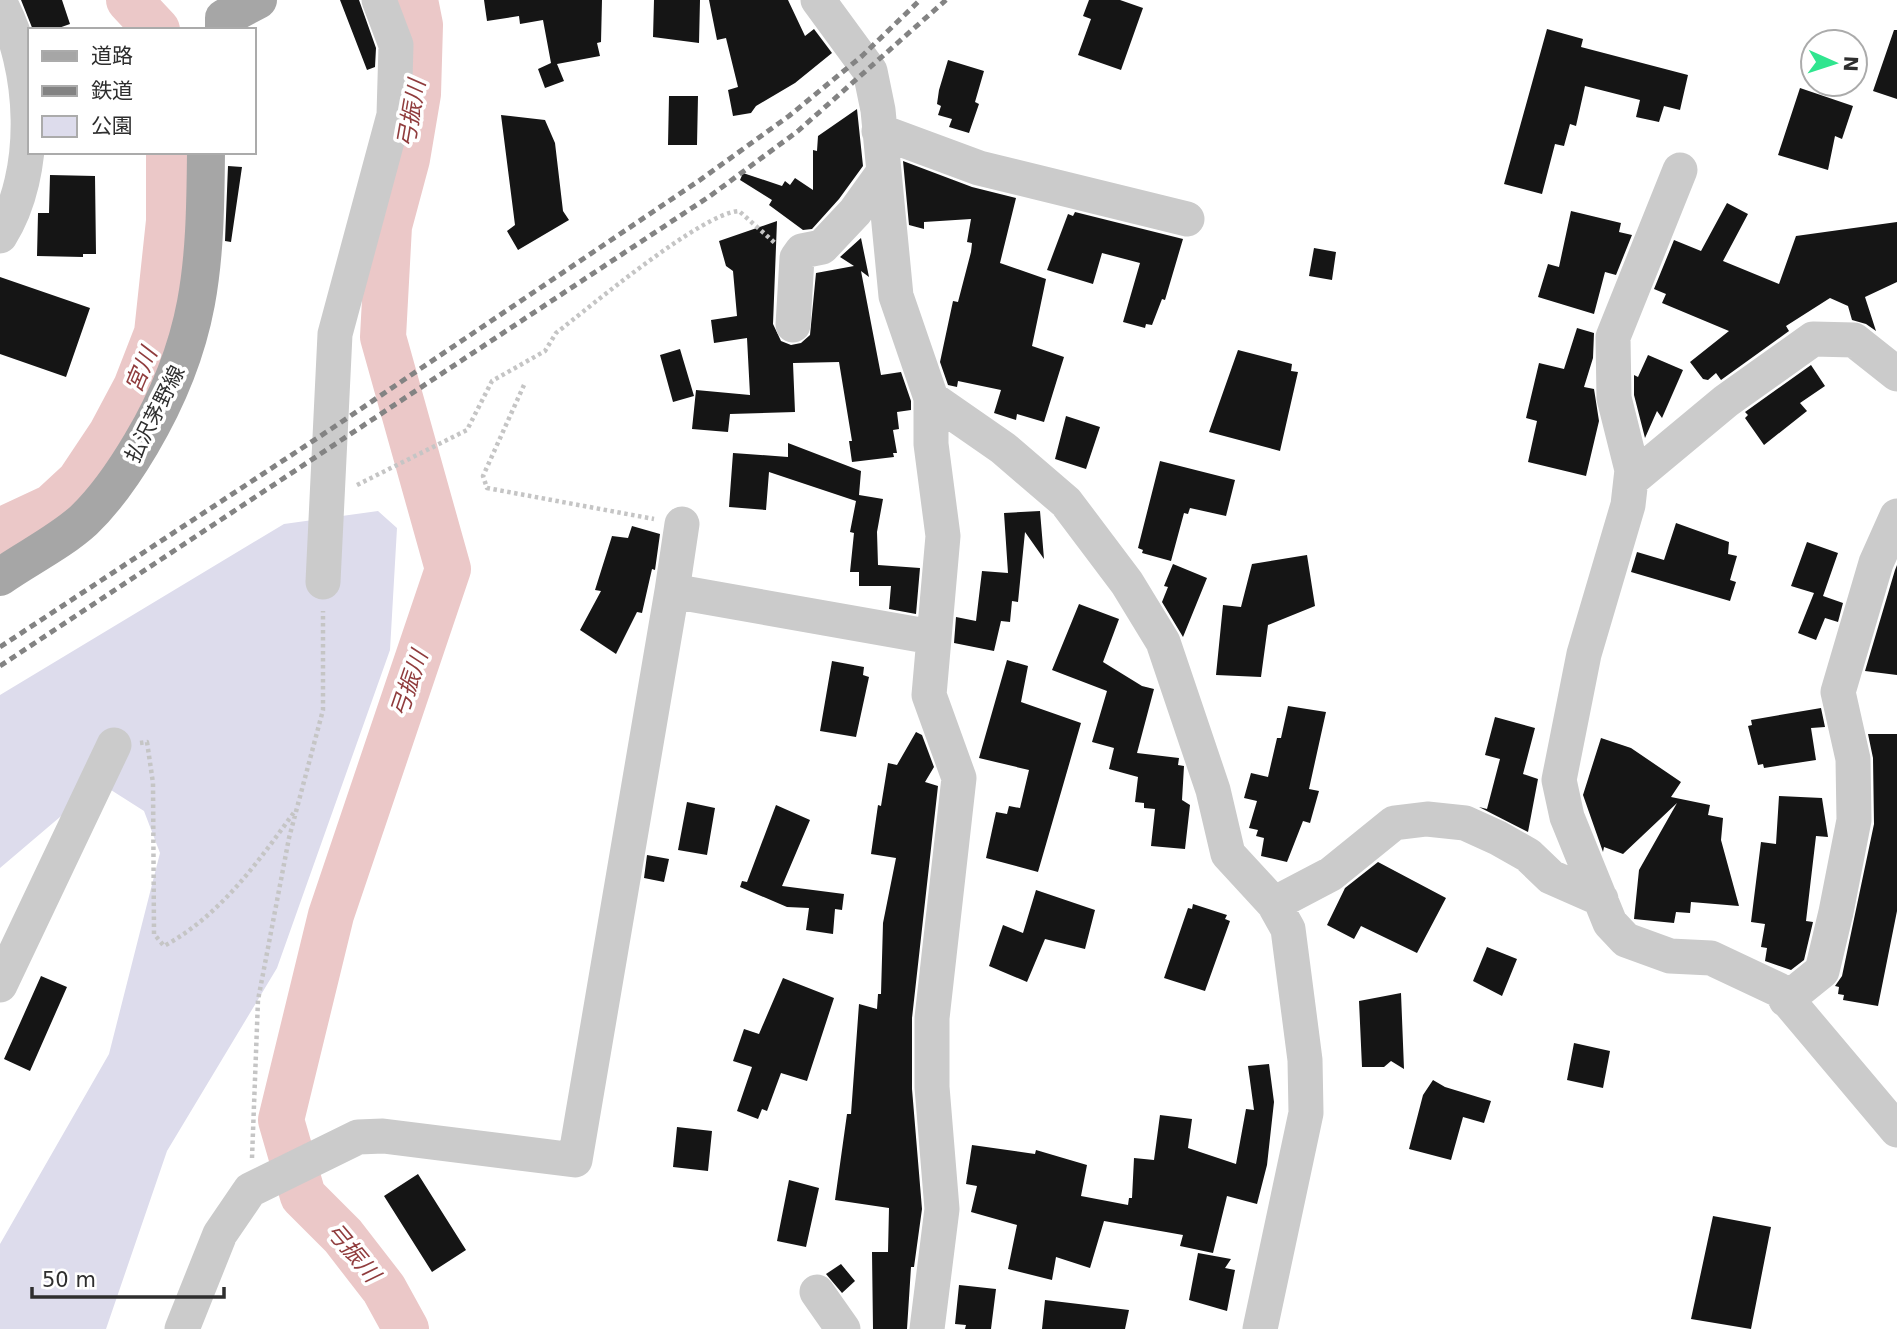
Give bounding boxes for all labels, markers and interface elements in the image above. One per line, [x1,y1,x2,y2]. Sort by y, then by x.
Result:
legend [28,28,256,154]
north arrow [1799,28,1869,98]
text: 道路 [91,44,133,68]
text: N [1840,55,1862,72]
water label: 弓振川 [392,75,430,150]
text: 鉄道 [91,79,133,103]
text: 公園 [91,114,133,138]
water label: 宮川 [120,341,163,396]
street label: 払沢茅野線 [120,362,190,466]
water label: 弓振川 [385,644,434,721]
water label: 弓振川 [321,1217,387,1289]
scale bar [32,1256,224,1300]
text: 50 m [42,1268,96,1292]

